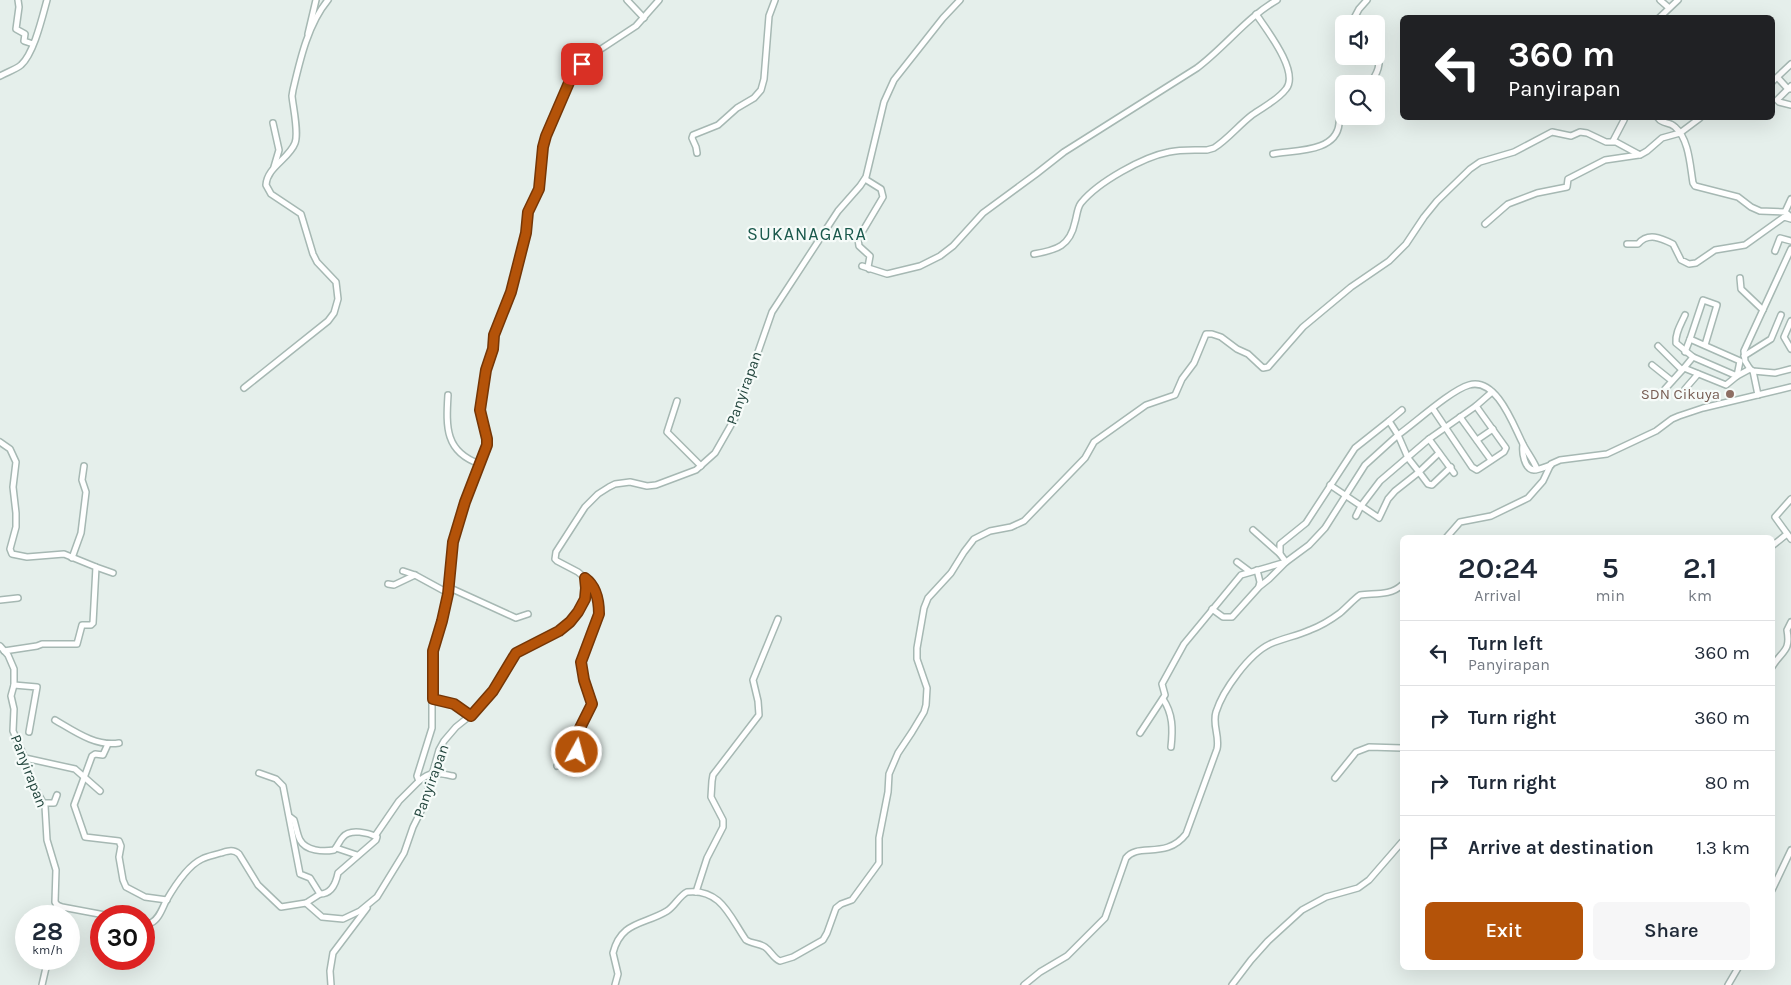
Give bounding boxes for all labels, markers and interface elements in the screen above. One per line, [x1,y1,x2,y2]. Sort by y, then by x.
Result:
map controls [1335,15,1385,125]
button: sound [1335,15,1385,65]
text: 360 m [1508,34,1615,75]
icon: left [1425,35,1490,100]
pin [561,43,603,85]
icon: arrive [568,50,596,78]
button: search [1335,75,1385,125]
text: Panyirapan [1508,76,1621,102]
district label: SUKANAGARA [747,223,867,245]
street label: Panyirapan [722,349,766,427]
place label: SDN Cikuya [1641,385,1720,403]
marker: SDN Cikuya [1724,388,1736,400]
text: 20:24 [1458,550,1538,586]
text: 5 [1601,550,1619,586]
text: 2.1 [1683,550,1717,586]
text: Arrival [1474,586,1521,605]
text: min [1595,586,1625,605]
text: km [1688,586,1712,605]
text: Turn left [1468,633,1543,655]
icon: left [1425,639,1453,667]
text: 360 m [1694,642,1750,664]
text: Panyirapan [1468,655,1550,674]
icon: right [1425,704,1453,732]
text: Turn right [1468,707,1557,729]
text: 360 m [1694,707,1750,729]
position arrow [550,725,602,777]
street label: Panyirapan [7,732,51,810]
street label: Panyirapan [409,742,453,820]
icon: right [1425,769,1453,797]
text: Turn right [1468,772,1557,794]
text: 80 m [1705,772,1750,794]
icon: arrive [1425,834,1453,862]
text: Arrive at destination [1468,837,1654,859]
text: 1.3 km [1696,837,1750,859]
button: Exit [1425,902,1583,960]
button: Share [1593,902,1750,960]
speed limit sign: 30 [90,905,155,970]
text: 28 [32,917,63,946]
text: km/h [32,943,63,957]

